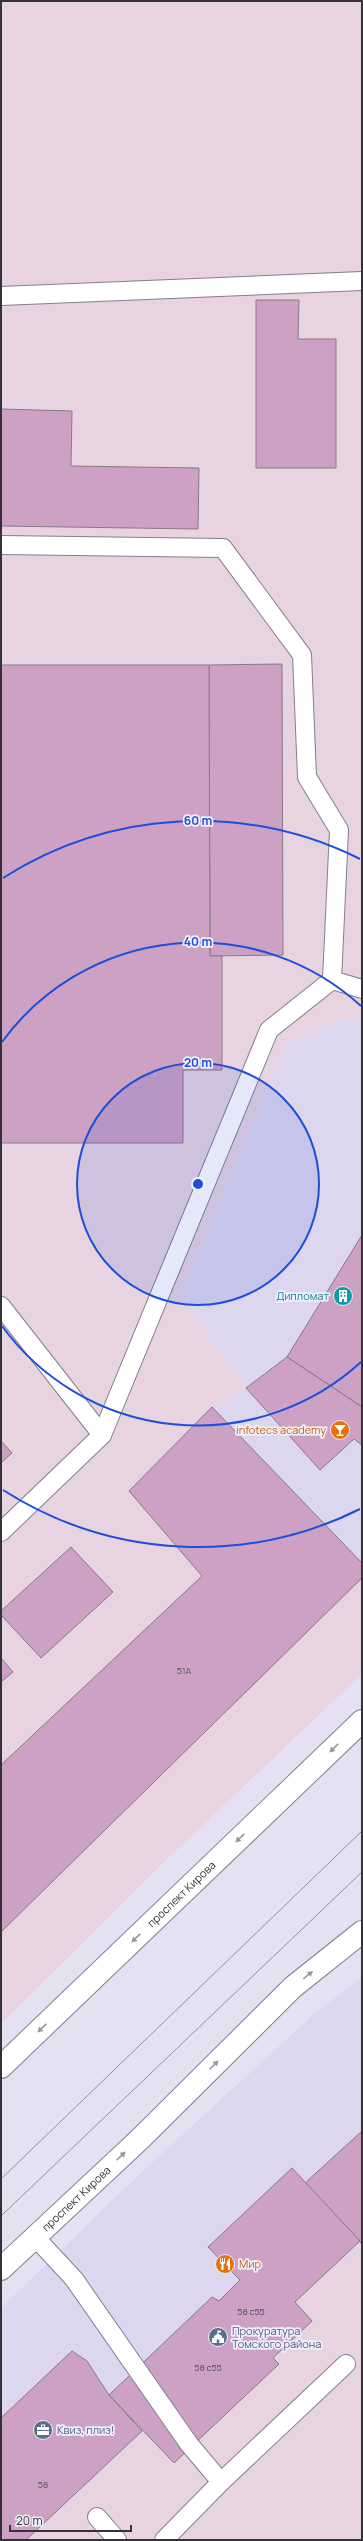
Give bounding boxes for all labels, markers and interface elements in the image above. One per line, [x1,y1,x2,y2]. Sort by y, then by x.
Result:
text: 60 m [184,812,212,829]
text: 40 m [184,933,212,950]
text: 20 m [184,1054,212,1071]
centre of rings [191,1177,205,1191]
building icon: Дипломат [332,1285,354,1307]
place label: Дипломат [276,1288,329,1303]
bar icon: infotecs academy [329,1419,351,1441]
place label: infotecs academy [236,1422,326,1437]
house number: 51А [177,1664,191,1677]
one-way arrow [329,1743,339,1753]
one-way arrow [235,1833,245,1843]
street label: проспект Кирова [144,1857,219,1930]
one-way arrow [131,1933,141,1942]
one-way arrow [302,1971,313,1980]
one-way arrow [37,2023,47,2032]
one-way arrow [209,2060,219,2070]
one-way arrow [116,2151,126,2161]
street label: проспект Кирова [38,2162,114,2234]
restaurant icon: Мир [214,2253,236,2275]
place label: Мир [239,2256,262,2271]
house number: 58 с55 [237,2305,265,2318]
place label: Прокуратура Томского района [232,2323,321,2351]
public building icon: Прокуратура Томского района [207,2326,229,2348]
house number: 58 с55 [194,2361,222,2374]
office icon: Квиз, плиз! [32,2419,54,2441]
place label: Квиз, плиз! [57,2422,114,2437]
house number: 58 [38,2478,48,2491]
scale bar [10,2507,131,2533]
text: 20 m [16,2512,43,2529]

